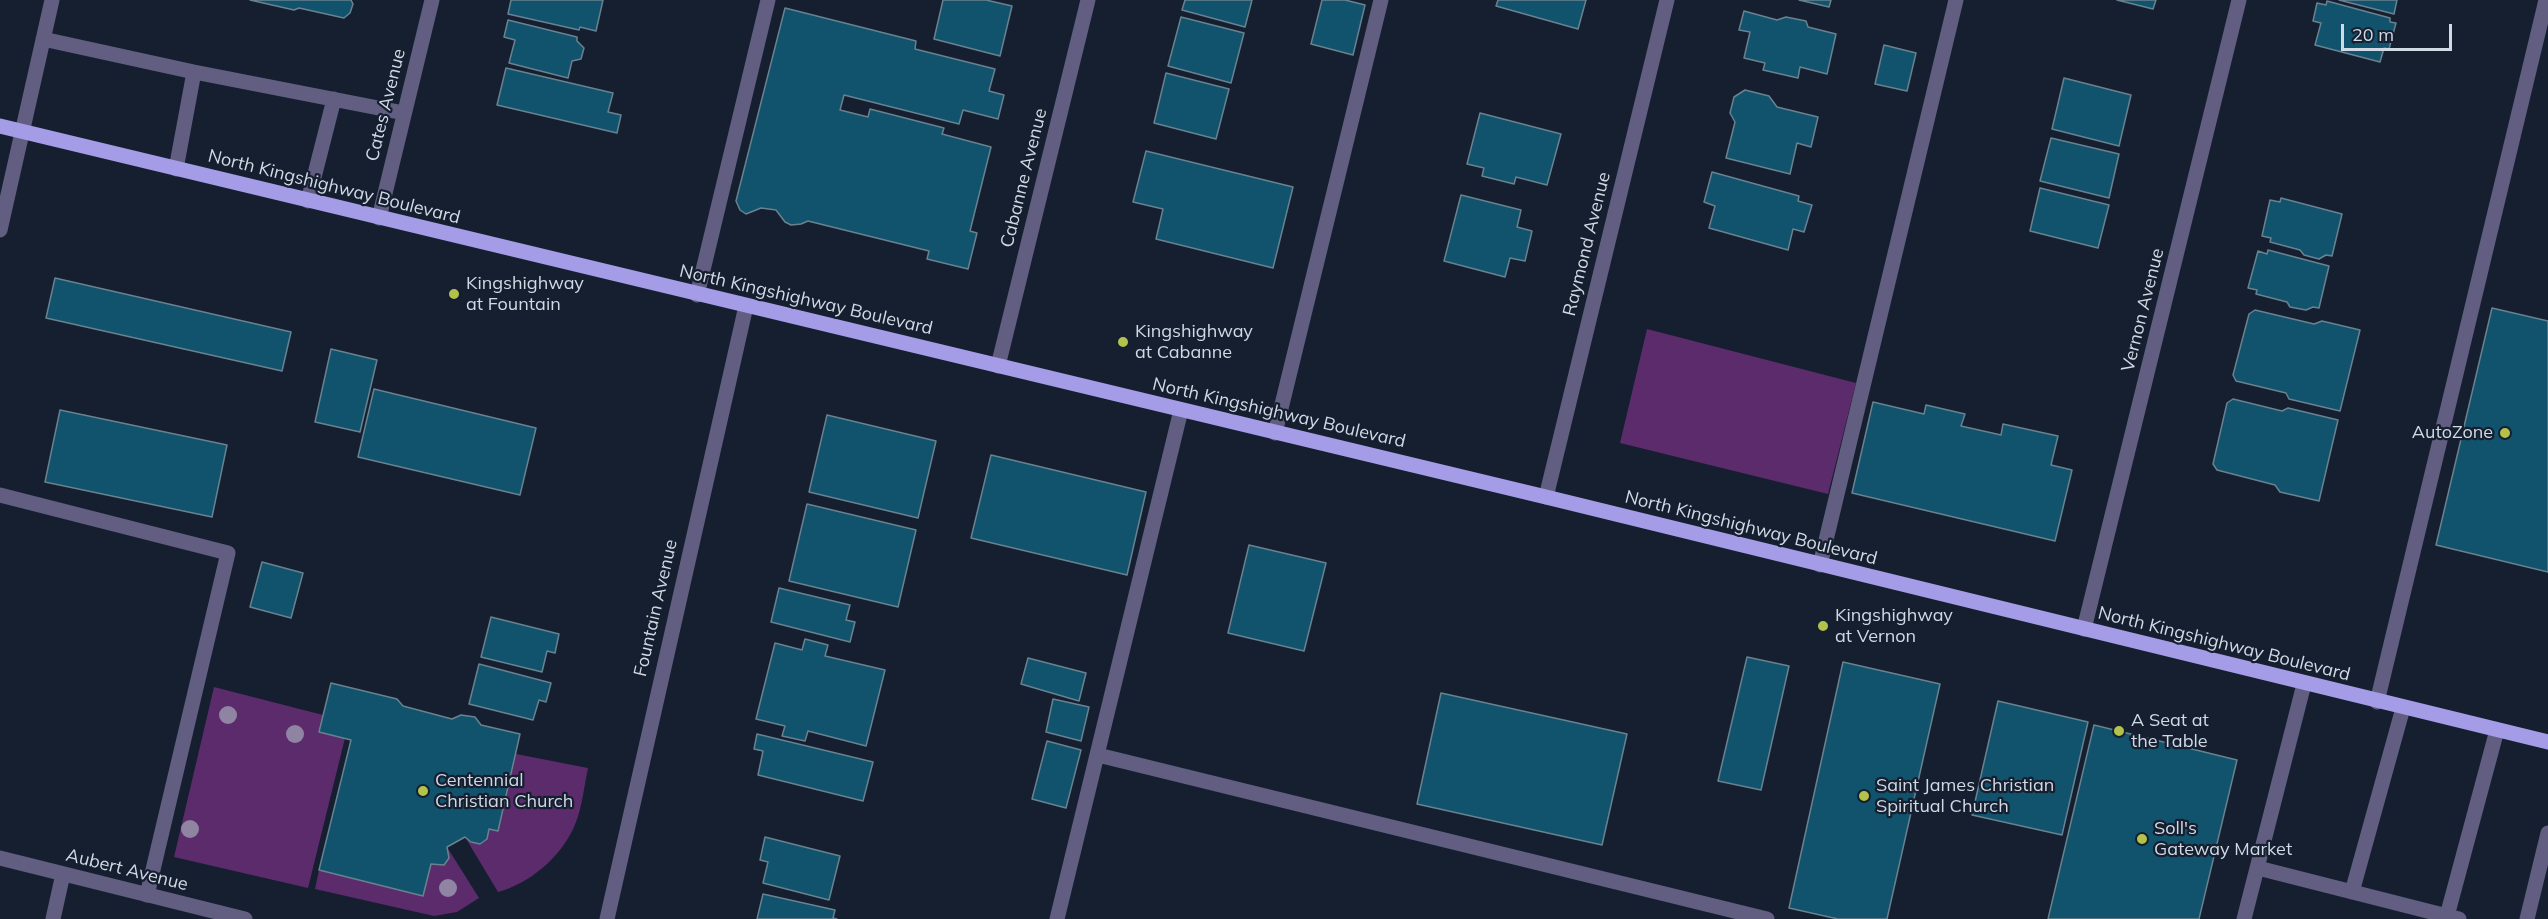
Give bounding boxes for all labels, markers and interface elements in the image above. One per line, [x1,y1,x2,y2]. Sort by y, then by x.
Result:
scale bar [2344,12,2455,50]
text: 20 m [2352,23,2394,46]
street label: Cates Avenue [362,47,410,163]
street label: Cabanne Avenue [996,106,1052,250]
street label: North Kingshighway Boulevard [206,145,462,229]
street label: Raymond Avenue [1559,170,1615,318]
street label: Vernon Avenue [2117,246,2169,374]
street label: North Kingshighway Boulevard [677,260,935,340]
place label: Kingshighway at Fountain [466,273,584,316]
marker: Kingshighway at Fountain [447,287,461,301]
place label: Kingshighway at Cabanne [1135,321,1253,364]
marker: Kingshighway at Cabanne [1116,335,1130,349]
street label: North Kingshighway Boulevard [1150,373,1408,453]
place label: AutoZone [2412,422,2493,444]
marker: AutoZone [2498,426,2512,440]
street label: North Kingshighway Boulevard [1623,486,1879,570]
street label: Fountain Avenue [630,537,682,679]
street label: North Kingshighway Boulevard [2096,602,2352,686]
place label: Kingshighway at Vernon [1835,605,1953,648]
marker: Kingshighway at Vernon [1816,619,1830,633]
place label: A Seat at the Table [2131,710,2209,752]
marker: A Seat at the Table [2112,724,2126,738]
place label: Centennial Christian Church [435,770,573,812]
place label: Saint James Christian Spiritual Church [1876,775,2054,818]
marker: Centennial Christian Church [416,784,430,798]
marker: Saint James Christian Spiritual Church [1857,789,1871,803]
place label: Soll's Gateway Market [2154,818,2292,860]
marker: Soll's Gateway Market [2135,832,2149,846]
street label: Aubert Avenue [64,844,190,896]

